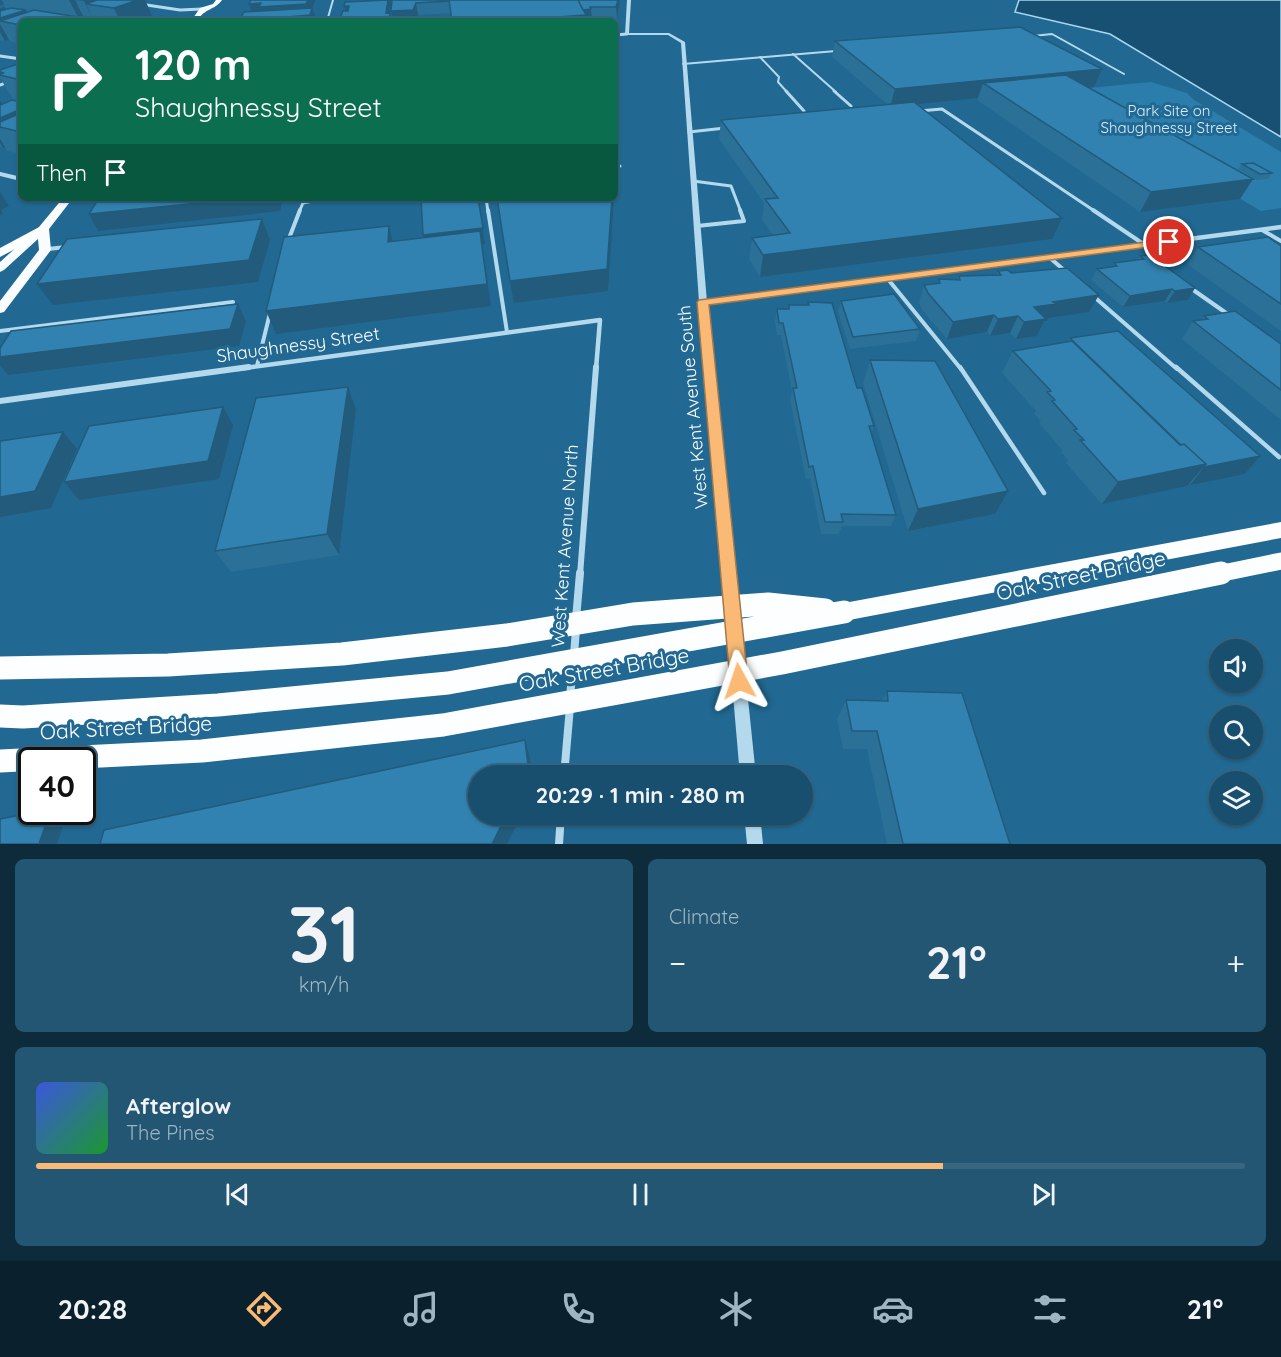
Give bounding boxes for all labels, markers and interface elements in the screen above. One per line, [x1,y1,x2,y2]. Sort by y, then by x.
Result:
text: 120 m [135,38,252,91]
icon: right [36,42,114,120]
text: Shaughnessy Street [135,90,382,124]
park label: Park Site on Shaughnessy Street [1101,101,1237,137]
icon: arrive [99,156,132,189]
text: Then [36,159,87,187]
pin [1143,216,1194,267]
icon: arrive [1152,225,1185,258]
street label: West Kent Avenue South [672,304,713,510]
street label: Shaughnessy Street [215,322,381,367]
street label: West Kent Avenue North [546,443,583,648]
street label: Oak Street Bridge [994,544,1168,606]
map controls [1209,639,1263,825]
button: sound [1209,639,1263,693]
street label: Oak Street Bridge [517,641,691,697]
position arrow [707,649,771,713]
button: search [1209,705,1263,759]
street label: Oak Street Bridge [39,710,213,744]
speed limit sign: 40 [18,747,96,825]
button: layers [1209,771,1263,825]
text: 20:29 · 1 min · 280 m [536,781,745,809]
text: 31 [288,884,360,982]
text: Climate [669,904,739,929]
text: 21° [926,934,987,990]
text: − [669,942,686,983]
text: + [1226,942,1245,983]
text: km/h [299,972,349,997]
text: Afterglow [126,1092,231,1120]
text: The Pines [126,1120,215,1145]
icon: previous [221,1178,254,1211]
icon: pause [624,1178,657,1211]
icon: next [1027,1178,1060,1211]
icon: directions [243,1288,285,1330]
icon: music [400,1288,442,1330]
icon: phone [557,1288,599,1330]
icon: climate [715,1288,757,1330]
icon: car [872,1288,914,1330]
icon: filters [1029,1288,1071,1330]
text: 20:28 [58,1292,127,1326]
text: 21° [1187,1292,1223,1326]

